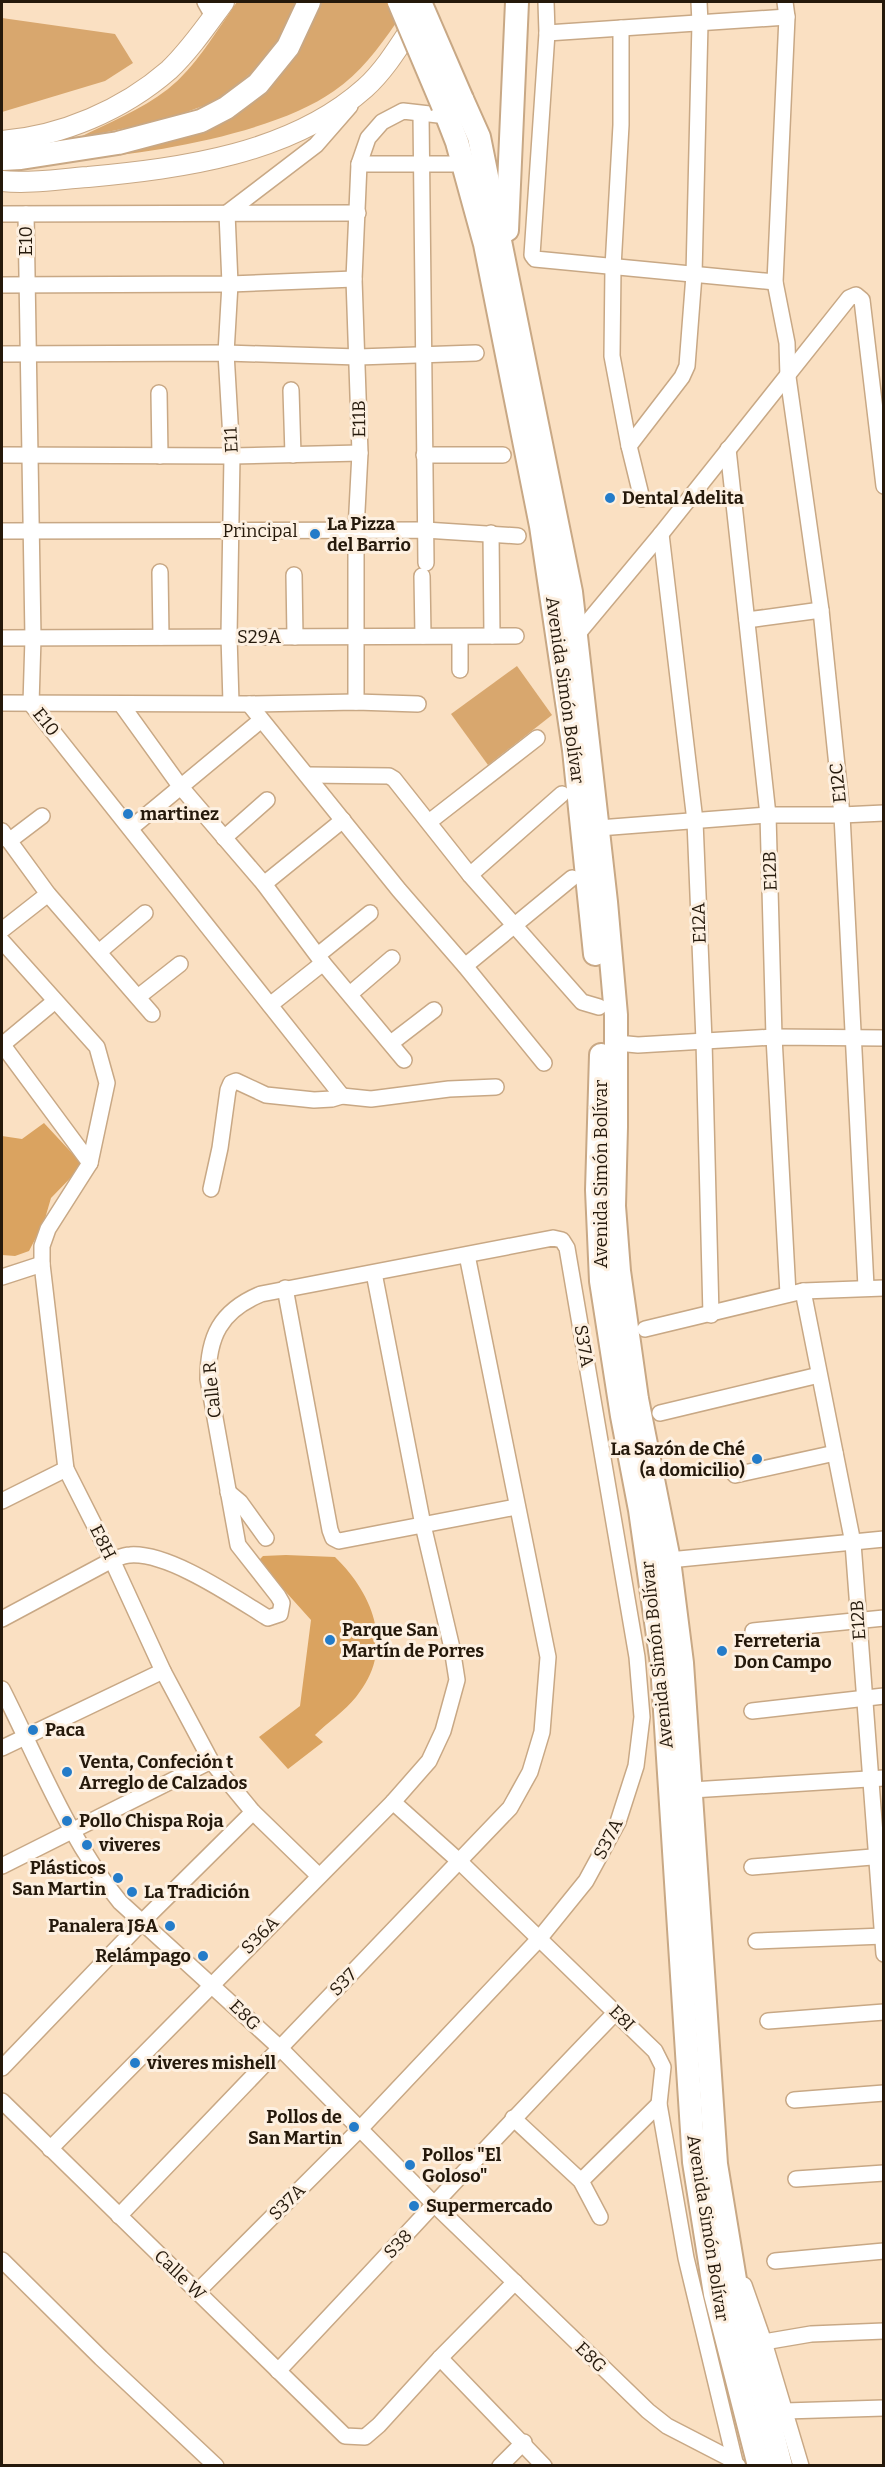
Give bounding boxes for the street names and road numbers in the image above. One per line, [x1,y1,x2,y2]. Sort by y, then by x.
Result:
street label: E10 [15,226,37,256]
street label: E11B [348,400,370,438]
street label: E11 [219,426,243,453]
street label: Principal [222,520,298,542]
street label: Avenida Simón Bolívar [541,595,589,785]
street label: S29A [237,626,281,648]
street label: E10 [28,703,64,741]
street label: E12C [825,762,851,804]
street label: E12B [758,851,782,891]
street label: E12A [687,902,711,944]
street label: Avenida Simón Bolívar [590,1080,612,1268]
street label: S37A [569,1323,599,1369]
street label: Calle R [198,1360,226,1419]
street label: E8H [85,1521,121,1563]
street label: Avenida Simón Bolívar [636,1560,678,1750]
street label: E12B [846,1599,870,1641]
street label: S37A [588,1815,628,1863]
street label: S36A [237,1911,284,1958]
street label: S37 [325,1964,361,2000]
street label: E8G [225,1995,265,2035]
street label: E8I [604,2000,640,2036]
street label: Avenida Simón Bolívar [682,2133,734,2323]
street label: S37A [264,2179,310,2225]
street label: S38 [379,2225,417,2263]
street label: Calle W [150,2245,211,2305]
street label: E8G [571,2337,611,2377]

